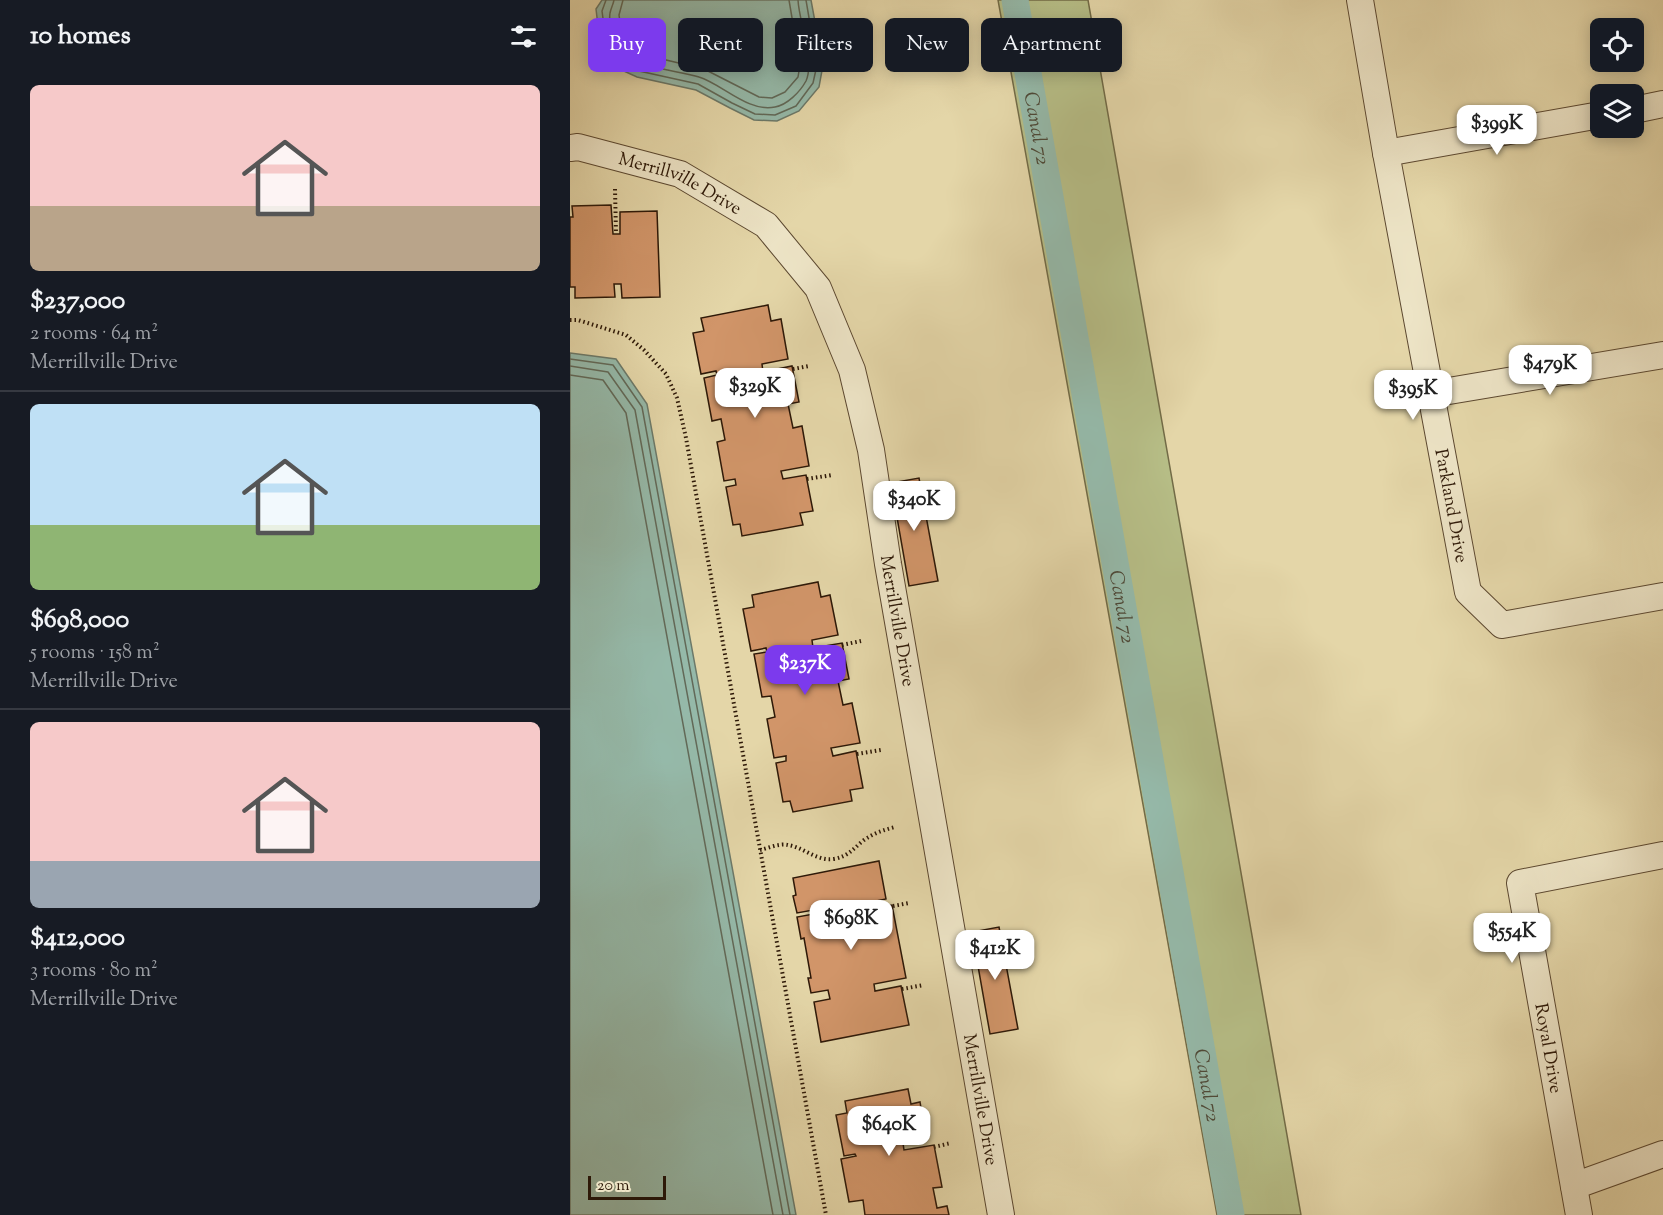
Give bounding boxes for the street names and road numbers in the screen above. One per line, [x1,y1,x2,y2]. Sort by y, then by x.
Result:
street label: Merrillville Drive [615,147,746,223]
street label: Parkland Drive [1427,447,1473,565]
street label: Merrillville Drive [872,553,920,689]
street label: Royal Drive [1526,1001,1568,1095]
street label: Merrillville Drive [955,1032,1003,1168]

